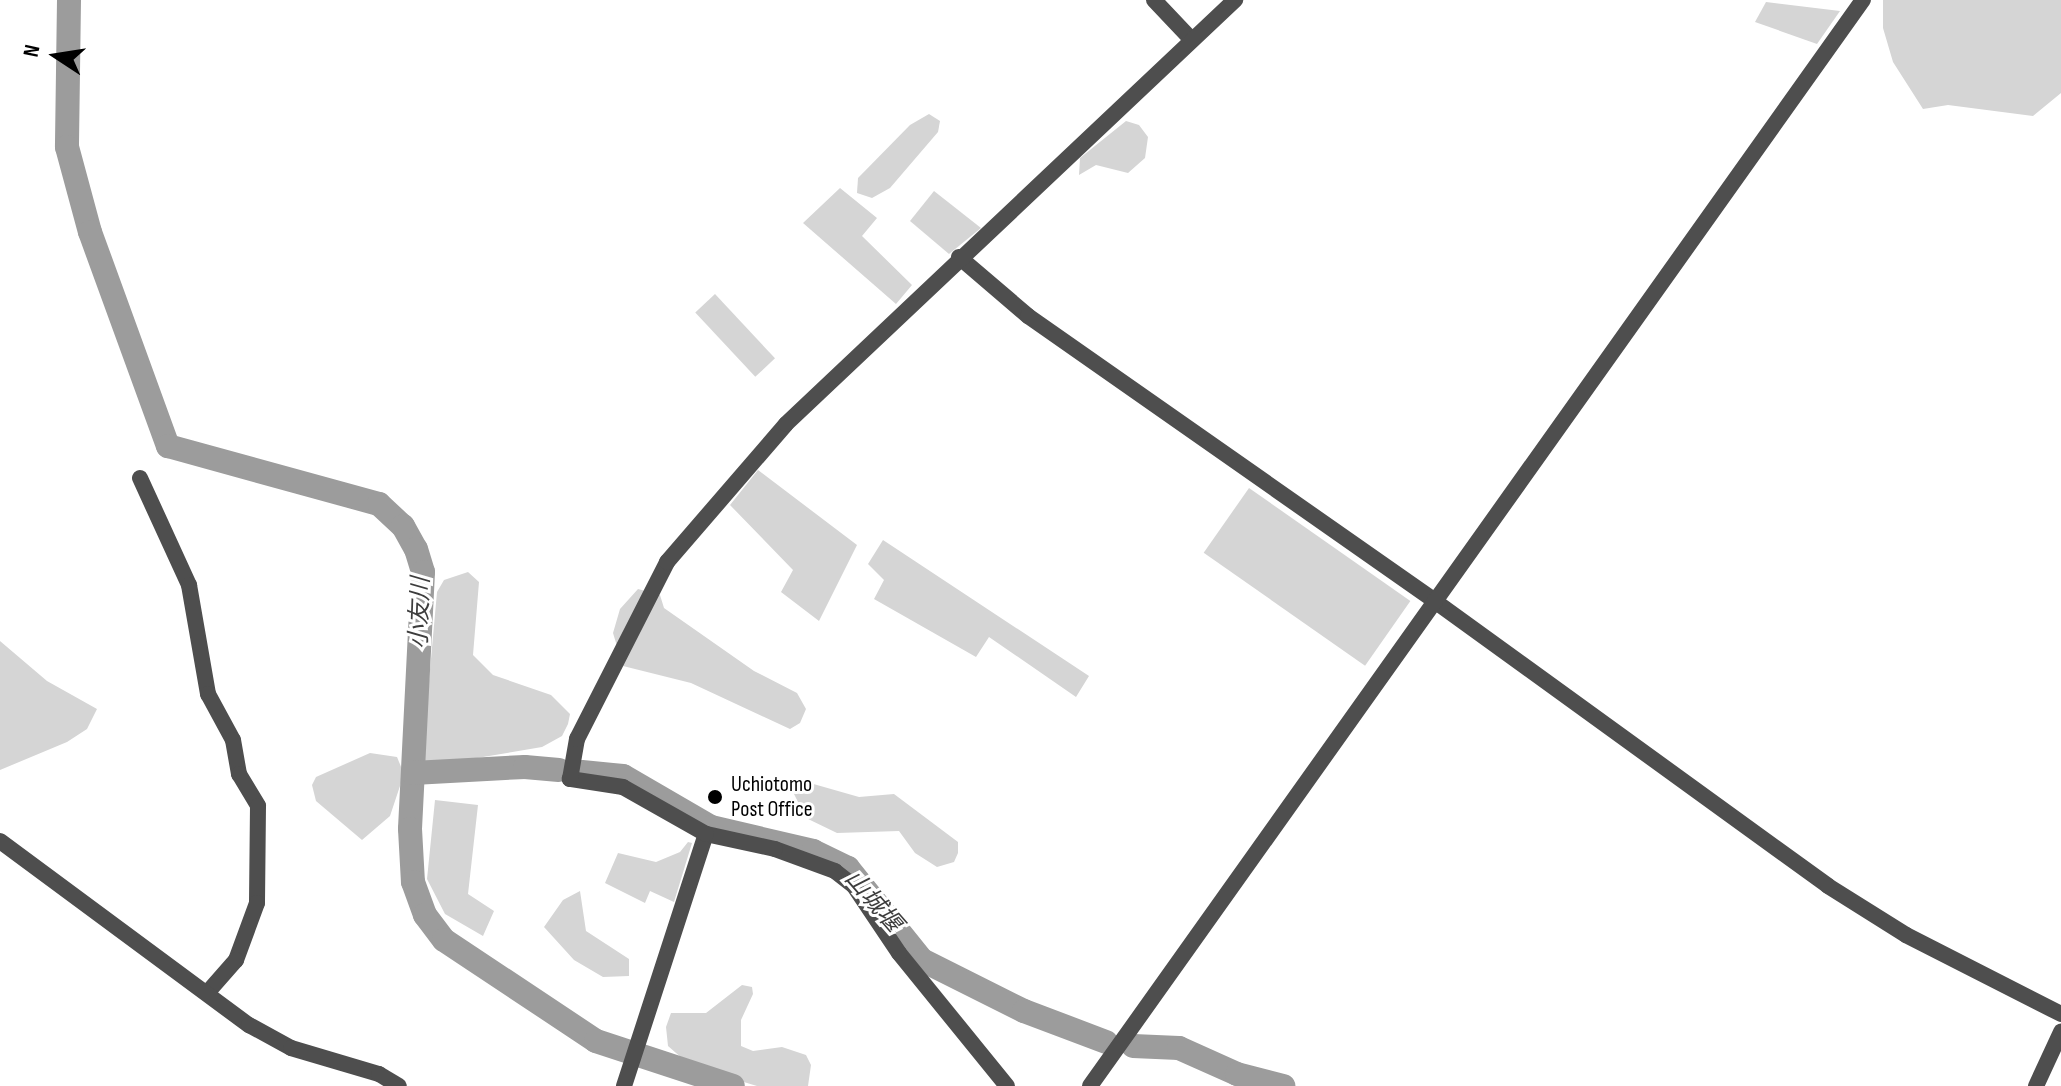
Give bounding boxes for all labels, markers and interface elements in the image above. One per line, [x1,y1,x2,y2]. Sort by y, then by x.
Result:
north arrow [16,16,96,96]
text: N [18,42,46,59]
water label: 小友川 [404,577,436,649]
place label: Uchiotomo Post Office [731,771,813,822]
marker: Uchiotomo Post Office [706,788,724,806]
water label: 山城堰 [839,864,907,938]

